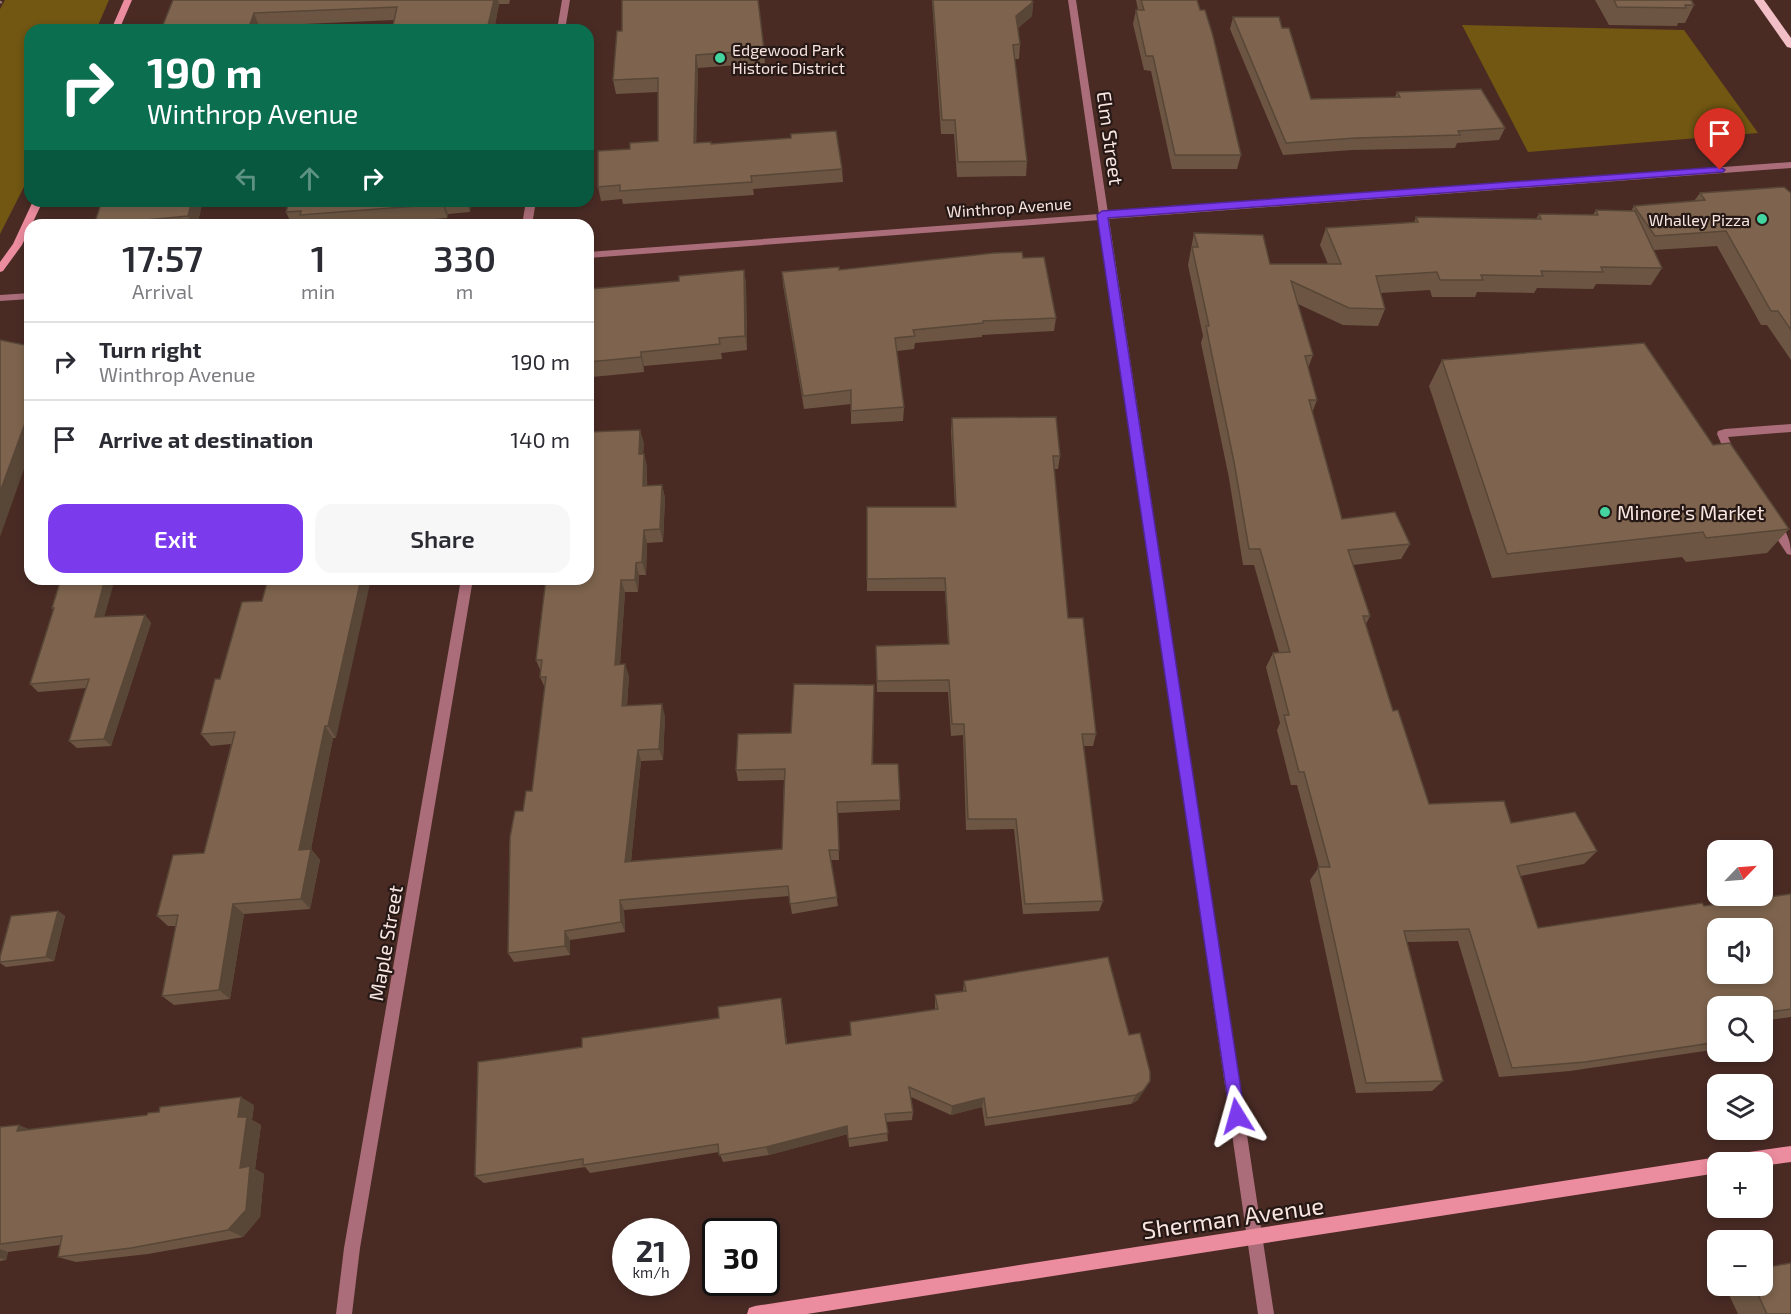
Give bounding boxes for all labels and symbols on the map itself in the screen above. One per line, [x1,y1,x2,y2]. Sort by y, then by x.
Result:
place label: Edgewood Park Historic District [732,40,845,77]
marker: Edgewood Park Historic District [713,51,727,65]
street label: Elm Street [1093,89,1130,187]
pin [1694,108,1745,170]
street label: Winthrop Avenue [946,193,1072,221]
place label: Whalley Pizza [1649,210,1750,229]
marker: Whalley Pizza [1755,212,1769,226]
place label: Minore's Market [1617,500,1765,524]
marker: Minore's Market [1598,505,1612,519]
north arrow [1707,840,1773,906]
street label: Maple Street [363,883,407,1003]
position arrow [1205,1084,1269,1148]
street label: Sherman Avenue [1140,1190,1326,1244]
speed limit sign: 30 [702,1218,780,1296]

